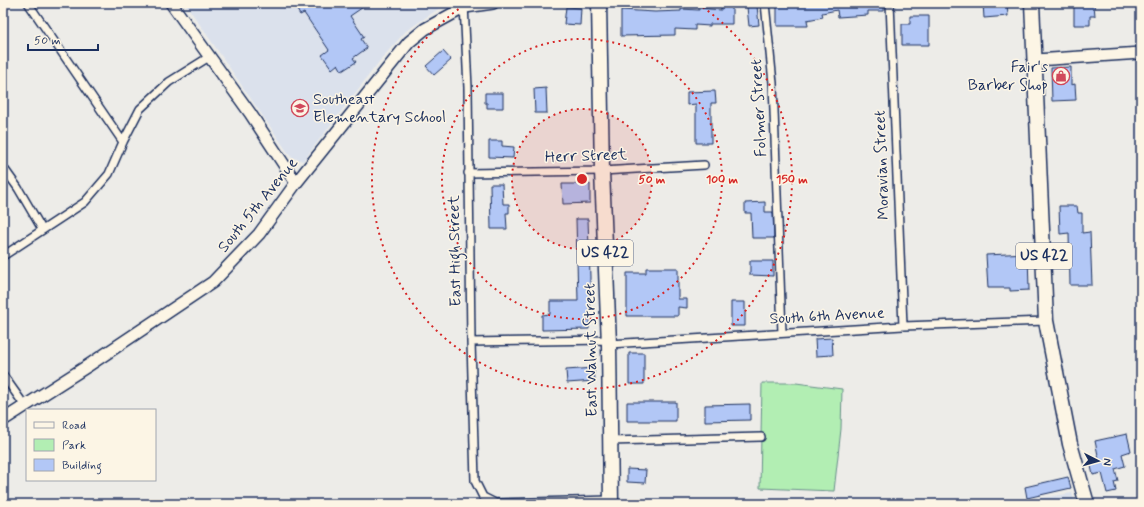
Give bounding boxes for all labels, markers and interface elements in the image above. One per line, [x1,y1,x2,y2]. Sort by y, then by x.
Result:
scale bar [28,26,98,52]
text: 50 m [34,33,61,49]
place label: Fair's Barber Shop [968,57,1048,96]
street label: Folmer Street [746,59,772,157]
shop icon: Fair's Barber Shop [1051,66,1071,86]
place label: Southeast Elementary School [313,89,446,128]
school or university icon: Southeast Elementary School [290,98,310,118]
street label: Moravian Street [870,110,894,220]
street label: Herr Street [545,144,628,168]
street label: South 5th Avenue [213,153,303,257]
centre of rings [575,172,589,186]
text: 50 m [639,172,666,188]
text: 100 m [706,172,739,188]
text: 150 m [776,172,808,188]
street label: East High Street [444,194,467,307]
road number: US 422 [577,240,633,266]
road number: US 422 [1016,243,1072,269]
street label: East Walnut Street [579,283,603,417]
street label: South 6th Avenue [769,302,885,330]
legend [26,409,156,481]
text: Road [62,418,86,434]
text: Park [62,438,86,454]
north arrow [1078,441,1118,481]
text: Building [62,458,102,475]
text: N [1100,458,1114,466]

